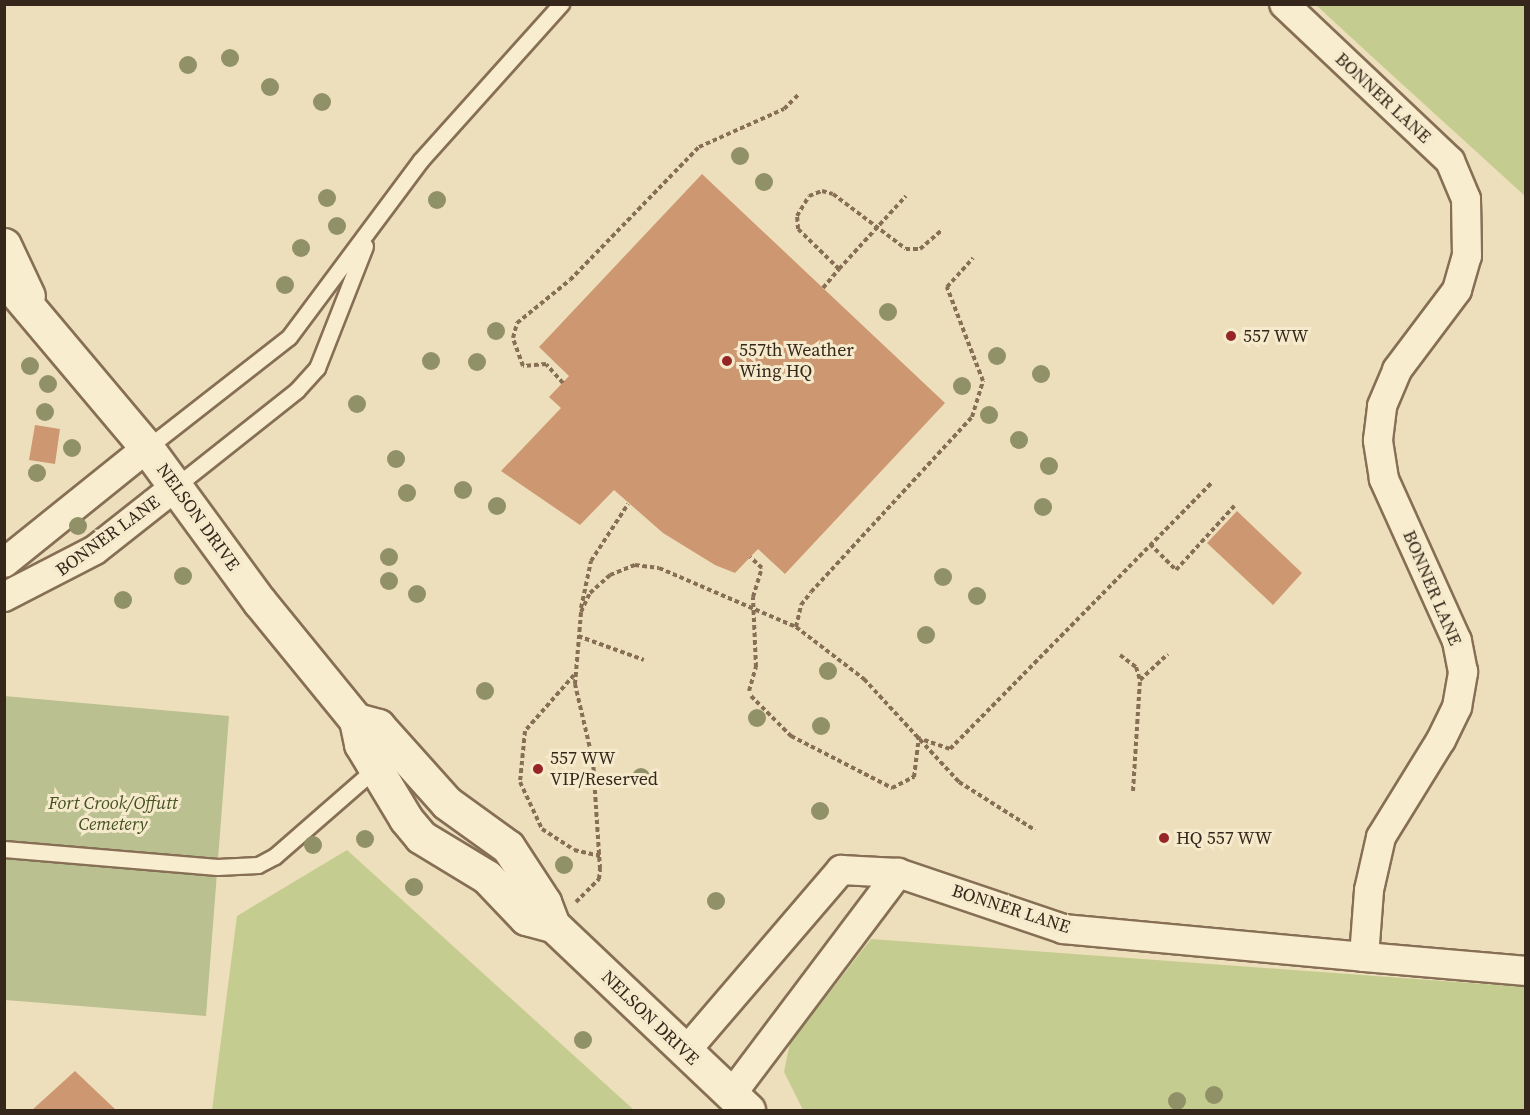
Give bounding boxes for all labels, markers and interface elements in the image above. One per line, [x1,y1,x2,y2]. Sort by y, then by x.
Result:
street label: BONNER LANE [1331,48,1435,148]
place label: 557 WW [1243,325,1309,347]
marker: 557 WW [1224,329,1238,343]
place label: 557th Weather Wing HQ [739,340,855,382]
marker: 557th Weather Wing HQ [720,354,734,368]
street label: NELSON DRIVE [152,459,244,575]
street label: BONNER LANE [52,491,164,581]
street label: BONNER LANE [1398,527,1466,649]
place label: 557 WW VIP/Reserved [550,748,658,790]
marker: 557 WW VIP/Reserved [531,762,545,776]
park label: Fort Crook/Offutt Cemetery [48,793,178,836]
place label: HQ 557 WW [1176,827,1272,849]
marker: HQ 557 WW [1157,831,1171,845]
street label: BONNER LANE [949,880,1073,938]
street label: NELSON DRIVE [597,966,703,1070]

